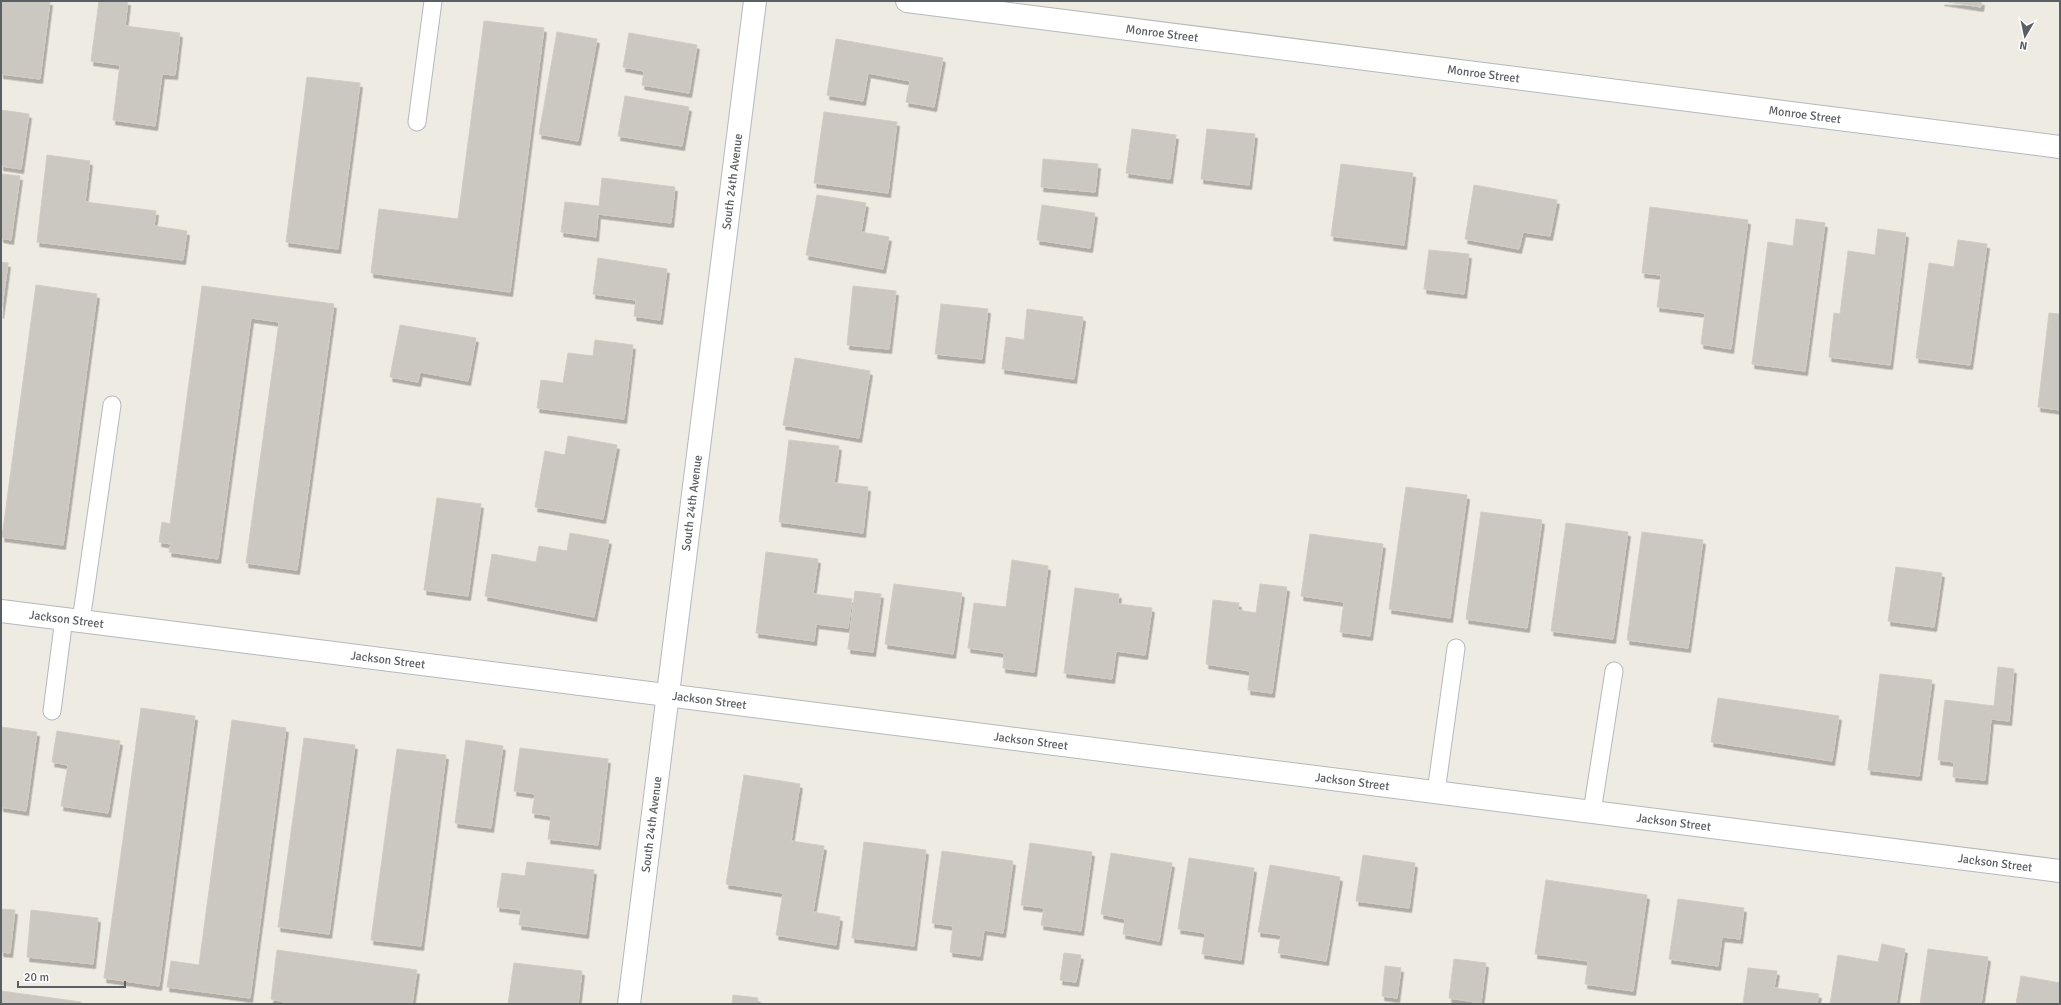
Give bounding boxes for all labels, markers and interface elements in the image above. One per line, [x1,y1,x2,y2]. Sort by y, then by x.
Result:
north arrow [2005,16,2045,56]
street label: Monroe Street [1125,21,1199,45]
text: N [2019,38,2028,52]
street label: Monroe Street [1446,62,1521,86]
street label: Monroe Street [1768,103,1842,127]
street label: South 24th Avenue [719,132,746,230]
street label: South 24th Avenue [678,454,705,552]
street label: Jackson Street [28,607,105,631]
street label: Jackson Street [350,648,426,672]
street label: Jackson Street [671,688,747,713]
street label: Jackson Street [993,729,1069,753]
street label: Jackson Street [1314,770,1390,794]
street label: South 24th Avenue [638,775,665,873]
street label: Jackson Street [1636,810,1712,834]
street label: Jackson Street [1957,851,2033,875]
scale bar [18,963,125,989]
text: 20 m [24,970,49,985]

